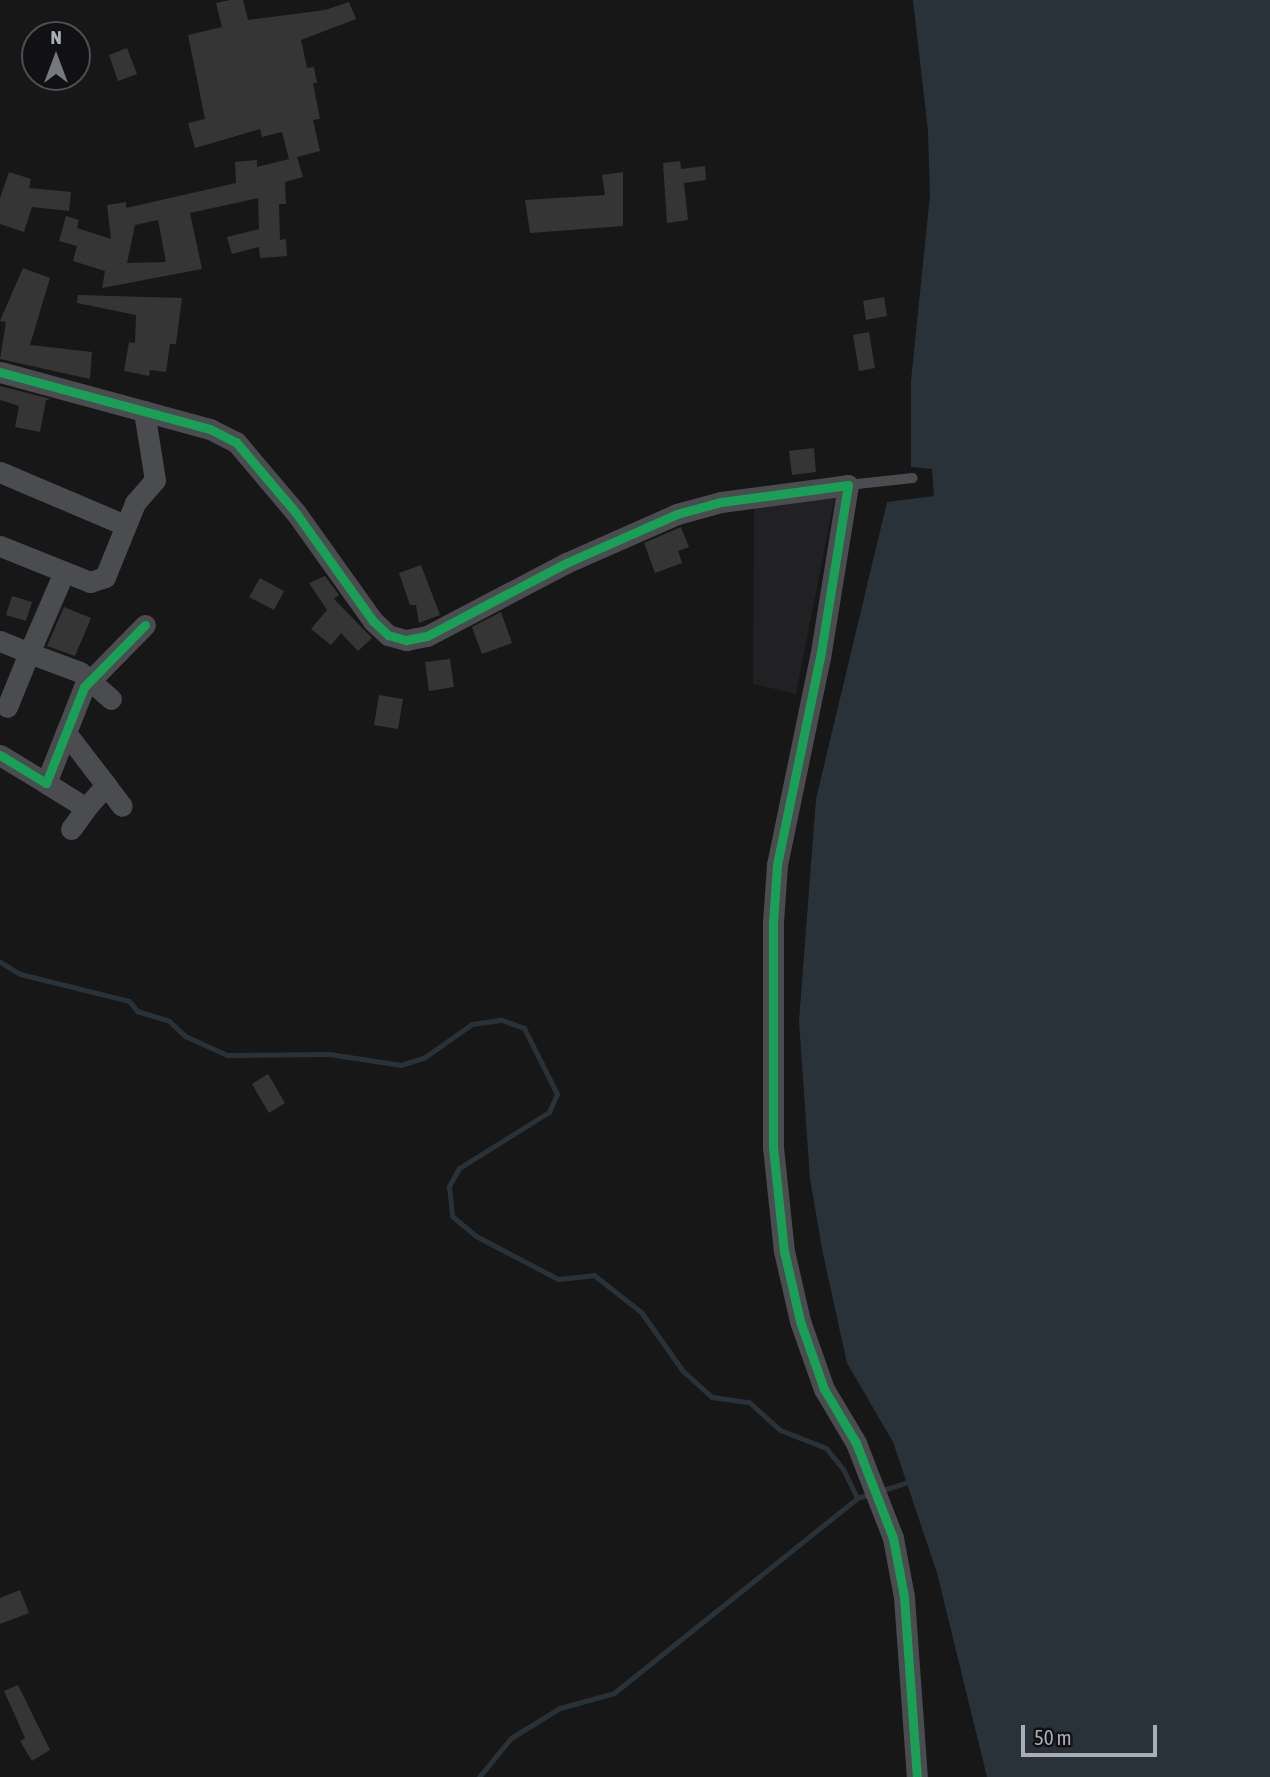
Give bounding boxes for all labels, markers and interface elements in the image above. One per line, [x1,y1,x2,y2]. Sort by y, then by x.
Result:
north arrow [21,21,91,91]
text: N [50,26,62,48]
scale bar [1025,1710,1162,1754]
text: 50 m [1034,1725,1072,1749]

